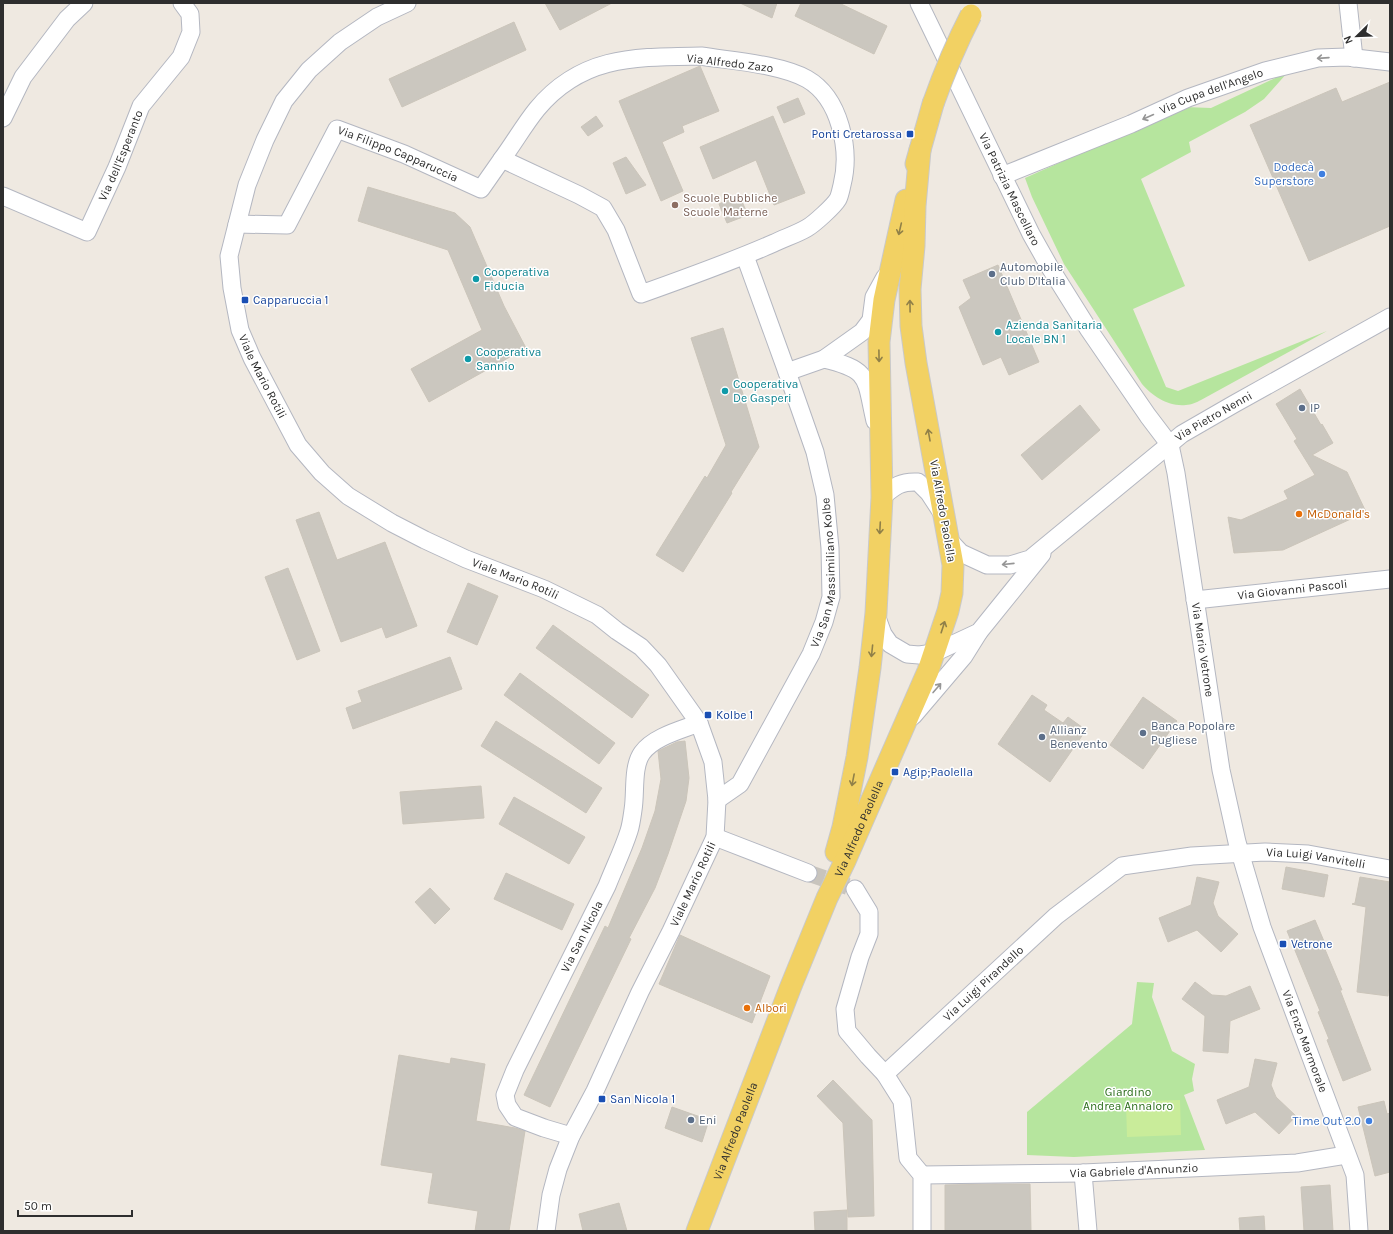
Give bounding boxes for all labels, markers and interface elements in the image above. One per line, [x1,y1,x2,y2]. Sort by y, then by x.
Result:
north arrow [1337,16,1377,56]
text: N [1341,34,1356,46]
street label: Via Alfredo Zazo [686,51,774,75]
one-way arrow [1317,54,1330,61]
street label: Via Cupa dell'Angelo [1157,65,1265,117]
street label: Via dell'Esperanto [95,108,146,203]
one-way arrow [1142,113,1154,121]
street label: Via Filippo Capparuccia [336,123,460,185]
place label: Ponti Cretarossa [812,127,902,141]
marker: Ponti Cretarossa [905,129,915,139]
street label: Via Patrizia Mascellaro [976,130,1043,248]
place label: Dodecà Superstore [1254,160,1314,188]
marker: Dodecà Superstore [1317,169,1327,179]
place label: Scuole Pubbliche Scuole Materne [683,191,777,219]
marker: Scuole Pubbliche Scuole Materne [670,200,680,210]
one-way arrow [895,222,903,235]
place label: Automobile Club D'Italia [1000,260,1066,288]
place label: Cooperativa Fiducia [484,265,549,293]
marker: Automobile Club D'Italia [987,269,997,279]
marker: Cooperativa Fiducia [471,274,481,284]
place label: Capparuccia 1 [253,293,329,307]
marker: Capparuccia 1 [240,295,250,305]
one-way arrow [906,300,914,313]
place label: Azienda Sanitaria Locale BN 1 [1006,318,1102,346]
marker: Azienda Sanitaria Locale BN 1 [993,327,1003,337]
street label: Viale Mario Rotili [236,332,290,421]
place label: Cooperativa Sannio [476,345,541,373]
one-way arrow [875,349,883,362]
marker: Cooperativa Sannio [463,354,473,364]
place label: Cooperativa De Gasperi [733,377,798,405]
marker: Cooperativa De Gasperi [720,386,730,396]
street label: Via Pietro Nenni [1172,388,1255,444]
place label: IP [1310,401,1320,415]
marker: IP [1297,403,1307,413]
one-way arrow [925,429,933,442]
street label: Via Alfredo Paolella [927,459,959,563]
street label: Via San Massimiliano Kolbe [807,497,838,650]
place label: McDonald's [1307,507,1370,521]
marker: McDonald's [1294,509,1304,519]
one-way arrow [877,521,884,534]
street label: Viale Mario Rotili [470,555,561,602]
one-way arrow [1002,560,1015,568]
street label: Via Giovanni Pascoli [1237,577,1348,602]
street label: Via Mario Vetrone [1189,602,1217,698]
one-way arrow [940,621,947,634]
one-way arrow [868,644,875,657]
one-way arrow [932,683,941,693]
place label: Kolbe 1 [716,708,753,722]
marker: Kolbe 1 [703,710,713,720]
place label: Banca Popolare Pugliese [1151,719,1235,747]
place label: Allianz Benevento [1050,723,1108,751]
marker: Banca Popolare Pugliese [1138,728,1148,738]
marker: Allianz Benevento [1037,732,1047,742]
place label: Agip;Paolella [903,765,973,779]
marker: Agip;Paolella [890,767,900,777]
one-way arrow [848,773,856,786]
street label: Via Alfredo Paolella [831,778,886,879]
street label: Viale Mario Rotili [667,839,719,929]
street label: Via Luigi Vanvitelli [1266,845,1367,871]
street label: Via San Nicola [558,898,606,975]
place label: Vetrone [1291,937,1332,951]
marker: Vetrone [1278,939,1288,949]
street label: Via Luigi Pirandello [940,943,1026,1024]
street label: Via Enzo Marmorale [1279,988,1330,1094]
place label: Albori [755,1001,787,1015]
marker: Albori [742,1003,752,1013]
street label: Via Alfredo Paolella [710,1080,760,1182]
park label: Giardino Andrea Annaloro [1083,1085,1173,1113]
place label: San Nicola 1 [610,1092,675,1106]
marker: San Nicola 1 [597,1094,607,1104]
place label: Eni [699,1113,717,1127]
place label: Time Out 2.0 [1293,1114,1361,1128]
marker: Eni [686,1115,696,1125]
marker: Time Out 2.0 [1364,1116,1374,1126]
street label: Via Gabriele d'Annunzio [1070,1161,1198,1180]
scale bar [18,1192,132,1218]
text: 50 m [24,1199,52,1213]

